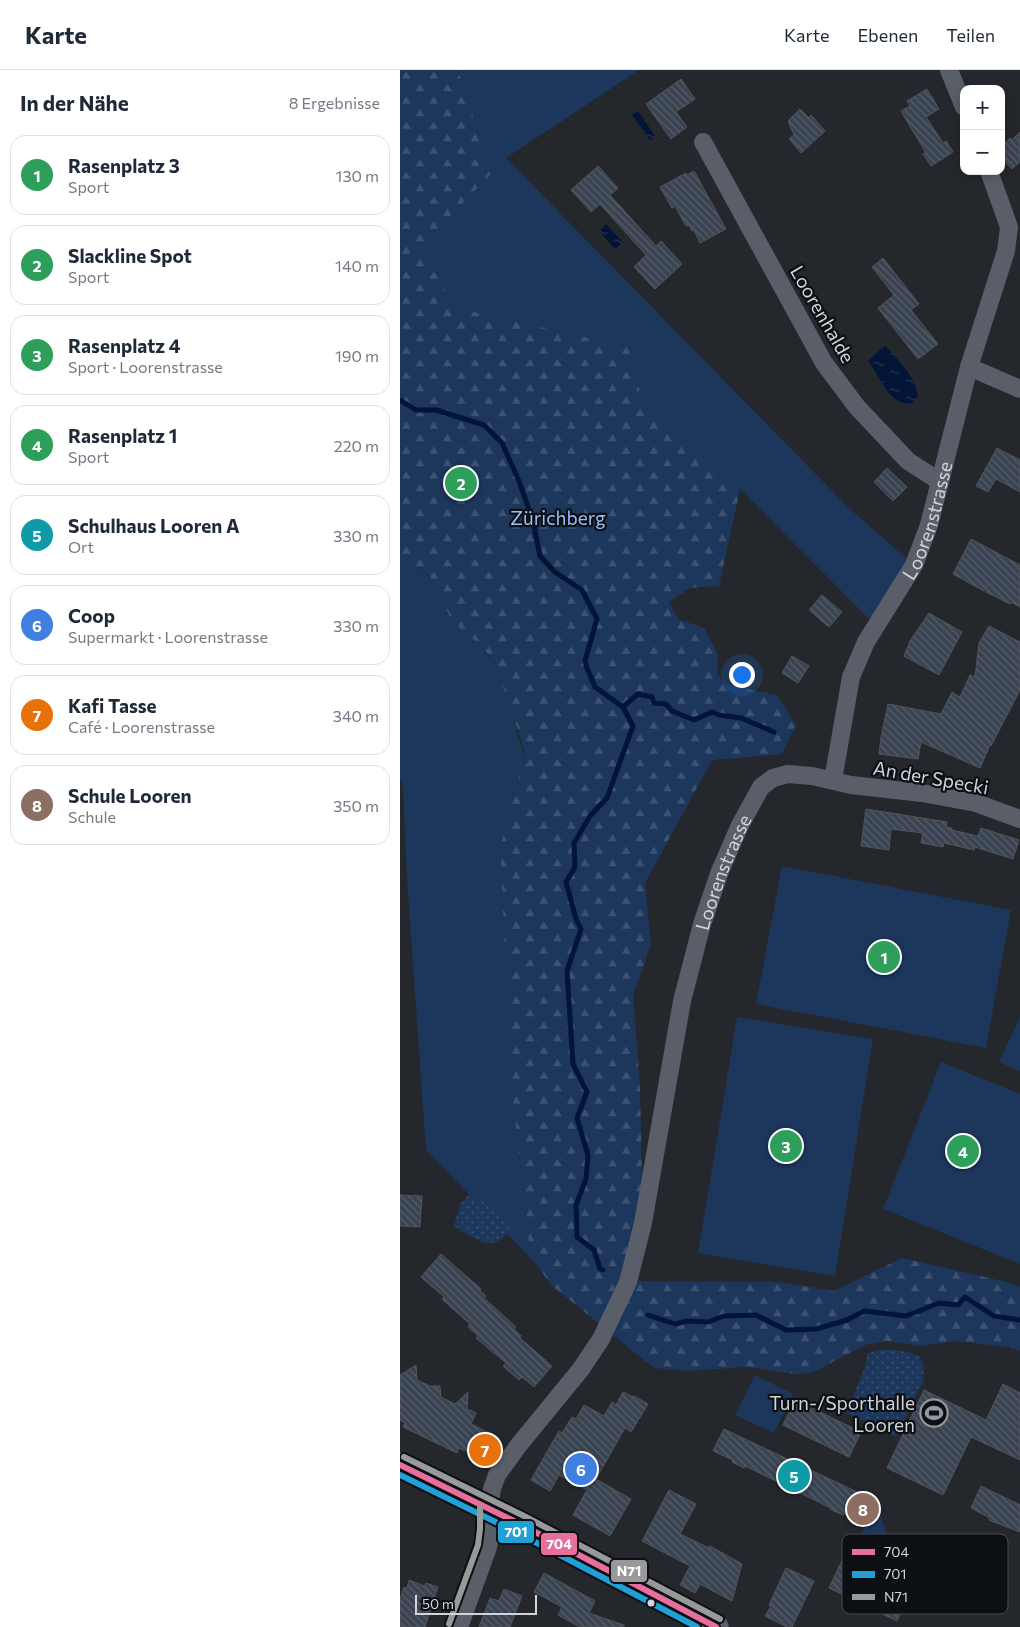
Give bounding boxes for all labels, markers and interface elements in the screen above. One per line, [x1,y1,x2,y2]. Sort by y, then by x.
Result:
text: Karte [25,20,87,49]
text: Karte [784,24,829,46]
text: Ebenen [857,24,918,46]
text: Teilen [946,24,995,46]
map controls [960,85,1005,175]
button: + [960,85,1005,130]
text: In der Nähe [20,90,129,115]
text: 8 Ergebnisse [289,93,380,112]
button: − [960,130,1005,175]
text: Rasenplatz 3 [68,154,180,177]
text: 1 [33,166,41,185]
text: 130 m [336,166,379,185]
text: Sport [68,177,109,196]
text: Slackline Spot [68,244,192,267]
text: 2 [32,256,42,275]
text: 140 m [335,256,379,275]
street label: Loorenhalde [786,261,860,367]
text: Sport [68,267,109,286]
text: Rasenplatz 4 [68,334,180,357]
text: 3 [32,346,42,365]
text: 190 m [335,346,379,365]
text: Sport · Loorenstrasse [68,357,223,376]
text: Rasenplatz 1 [68,424,177,447]
text: 4 [32,436,42,455]
text: 220 m [334,436,379,455]
text: Sport [68,447,109,466]
street label: Loorenstrasse [896,459,956,584]
pin: 2 [445,464,477,502]
park label: Zürichberg [510,506,606,529]
text: Schulhaus Looren A [68,514,240,537]
text: 5 [32,526,42,545]
text: 330 m [333,526,379,545]
text: Ort [68,537,94,556]
text: Coop [68,604,115,627]
text: 6 [32,616,42,635]
text: 330 m [333,616,379,635]
text: Supermarkt · Loorenstrasse [68,627,268,646]
your location [729,662,755,688]
text: Kafi Tasse [68,694,157,717]
text: 7 [33,706,41,725]
text: 340 m [333,706,379,725]
text: Café · Loorenstrasse [68,717,215,736]
street label: An der Specki [871,756,991,798]
text: Schule Looren [68,784,192,807]
text: 8 [32,796,42,815]
text: 350 m [333,796,379,815]
text: Schule [68,807,116,826]
street label: Loorenstrasse [689,810,755,932]
pin: 1 [868,938,900,976]
pin: 3 [770,1127,802,1165]
pin: 4 [947,1132,979,1170]
place label: Turn-/Sporthalle Looren [769,1391,915,1436]
sports icon: Turn-/Sporthalle Looren [919,1398,949,1428]
pin: 7 [469,1431,501,1469]
pin: 6 [565,1450,597,1488]
pin: 5 [778,1457,810,1495]
pin: 8 [847,1490,879,1528]
line badge: 701 [497,1520,535,1544]
text: 701 [504,1523,528,1540]
line badge: 704 [540,1532,578,1556]
legend [842,1534,1008,1614]
text: 704 [546,1535,572,1552]
text: 704 [884,1543,909,1560]
line badge: N71 [610,1559,648,1583]
text: N71 [617,1562,641,1579]
text: 701 [884,1565,906,1582]
text: N71 [884,1588,908,1605]
scale bar [415,1592,538,1615]
text: 50 m [422,1595,454,1612]
unlabelled marker [646,1598,656,1608]

